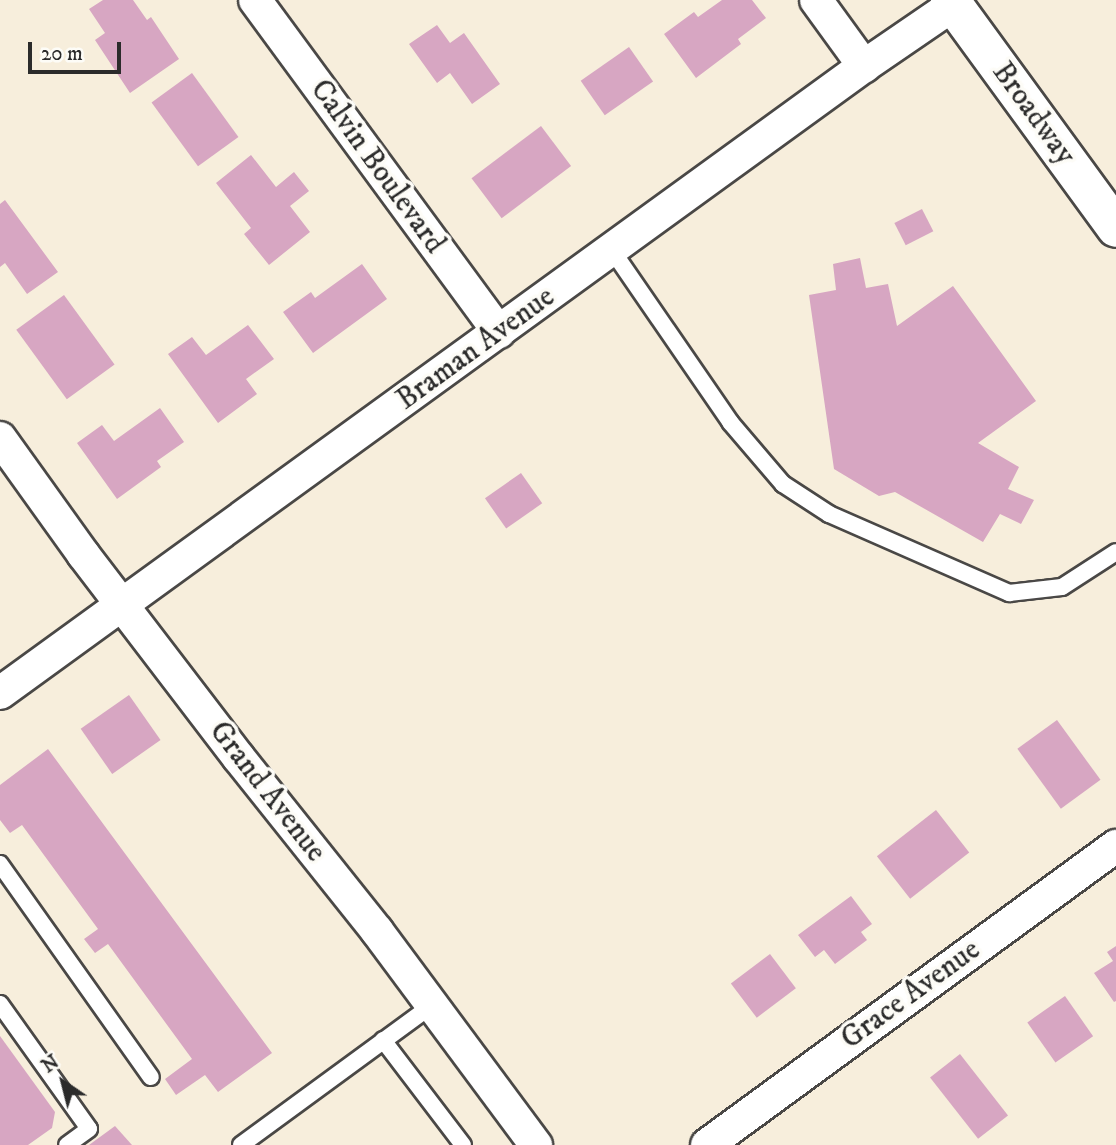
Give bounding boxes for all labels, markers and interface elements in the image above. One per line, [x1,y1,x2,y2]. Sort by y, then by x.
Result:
scale bar [32,28,124,72]
text: 20 m [41,41,83,67]
street label: Broadway [984,56,1082,172]
street label: Calvin Boulevard [302,73,452,261]
street label: Braman Avenue [390,280,562,418]
street label: Grand Avenue [201,715,333,869]
street label: Grace Avenue [834,932,988,1058]
north arrow [28,1047,98,1117]
text: N [38,1050,64,1078]

